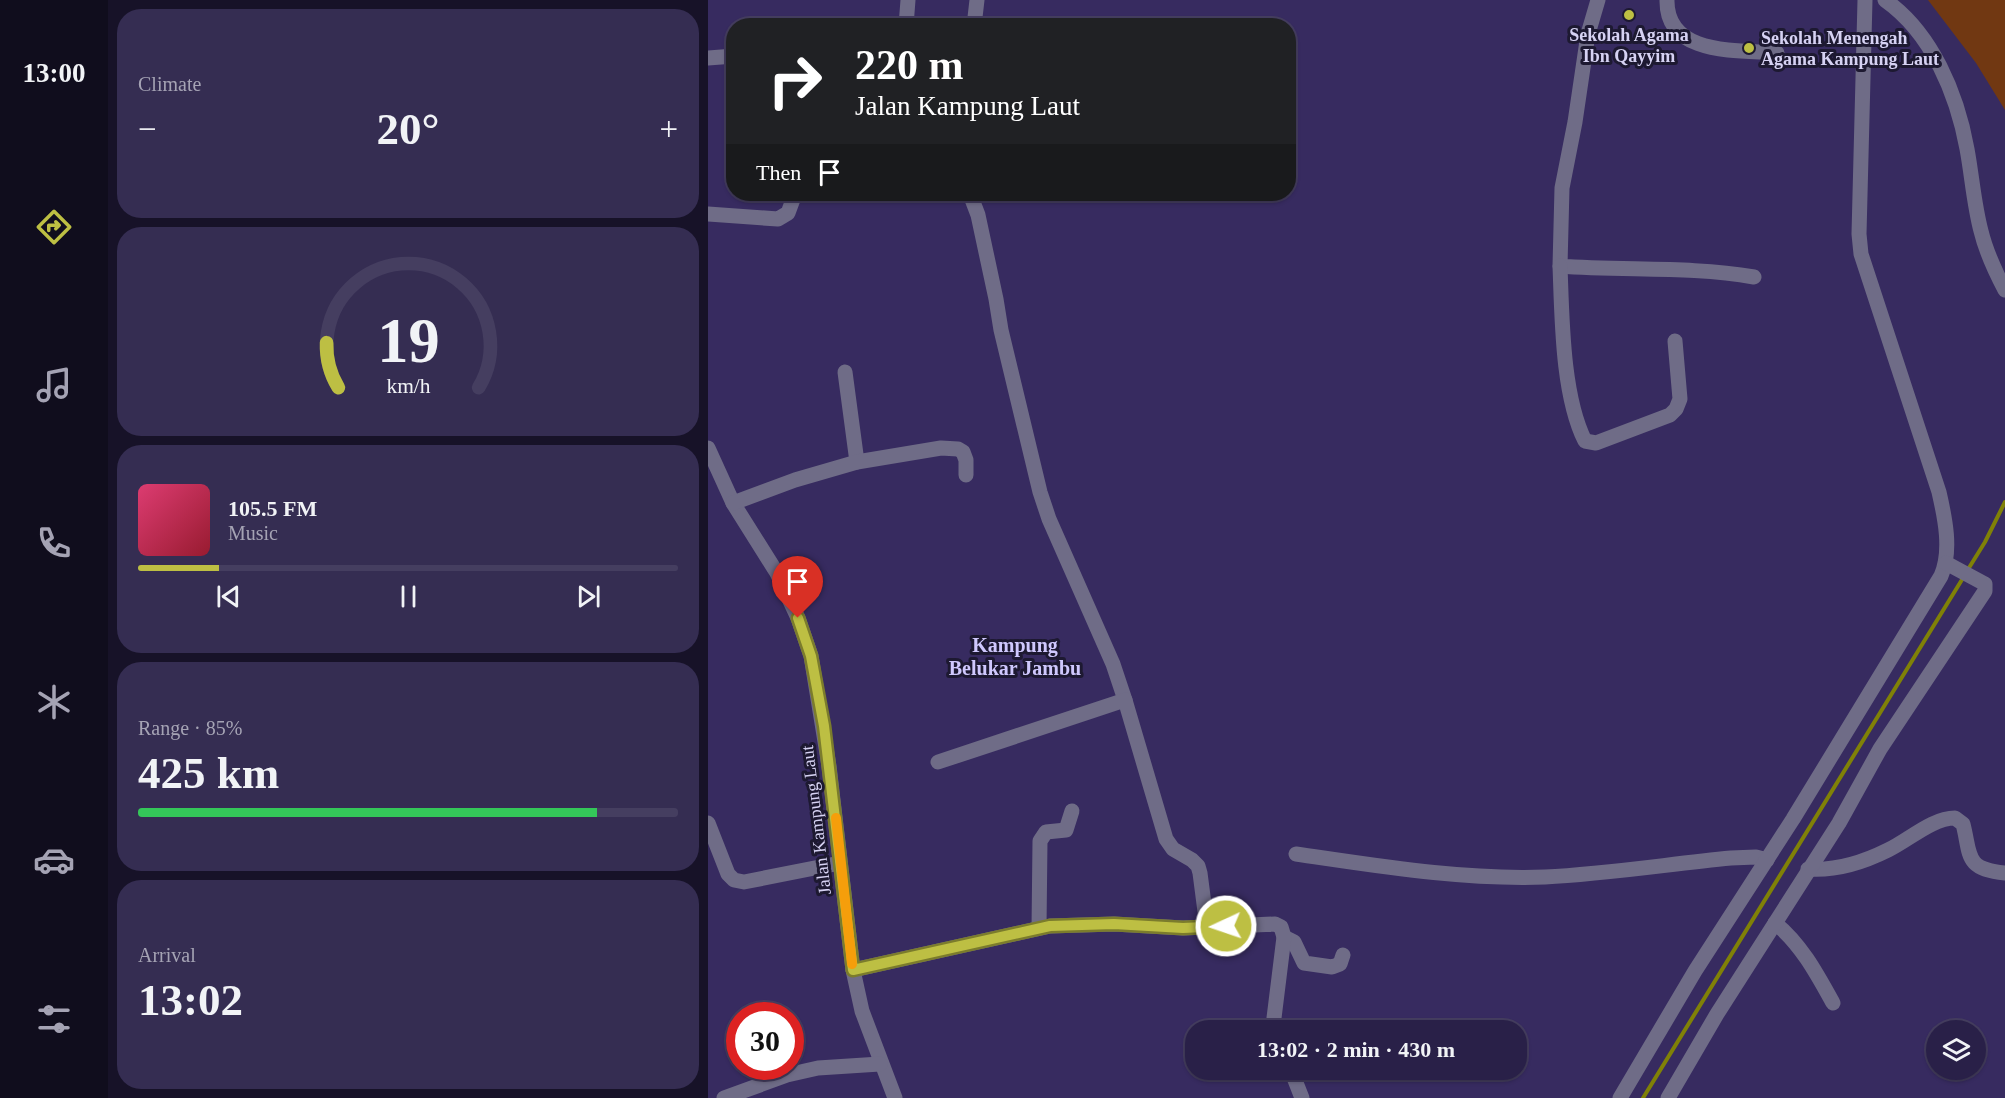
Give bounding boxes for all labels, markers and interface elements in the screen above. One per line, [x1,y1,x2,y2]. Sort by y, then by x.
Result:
marker: Sekolah Agama Ibn Qayyim [1622,8,1636,22]
place label: Sekolah Agama Ibn Qayyim [1569,25,1689,66]
place label: Sekolah Menengah Agama Kampung Laut [1761,28,1939,69]
marker: Sekolah Menengah Agama Kampung Laut [1742,41,1756,55]
icon: right [756,42,834,120]
text: 220 m [855,42,964,88]
text: 13:00 [23,58,86,88]
text: Climate [138,73,201,95]
text: Jalan Kampung Laut [855,91,1080,121]
text: 20° [377,104,440,154]
text: − [138,111,157,147]
text: + [659,111,678,147]
icon: arrive [813,156,846,189]
text: Then [756,160,801,185]
icon: directions [33,206,75,248]
text: 19 [377,306,439,375]
icon: music [33,364,75,406]
text: km/h [386,375,430,399]
text: 105.5 FM [228,496,317,521]
icon: phone [33,522,75,564]
text: Music [228,522,278,544]
pin [772,556,823,618]
icon: arrive [781,565,814,598]
icon: previous [212,580,245,613]
icon: pause [392,580,425,613]
icon: next [572,580,605,613]
district label: Kampung Belukar Jambu [949,634,1081,679]
icon: climate [33,681,75,723]
text: Range · 85% [138,717,242,739]
street label: Jalan Kampung Laut [797,744,835,896]
text: 425 km [138,748,279,798]
icon: car [33,839,75,881]
position arrow [1194,894,1258,958]
text: Arrival [138,944,196,966]
text: 13:02 [138,975,243,1025]
icon: filters [33,998,75,1040]
speed limit sign: 30 [726,1002,804,1080]
map controls [1926,1020,1986,1080]
button: layers [1926,1020,1986,1080]
text: 13:02 · 2 min · 430 m [1257,1037,1455,1062]

